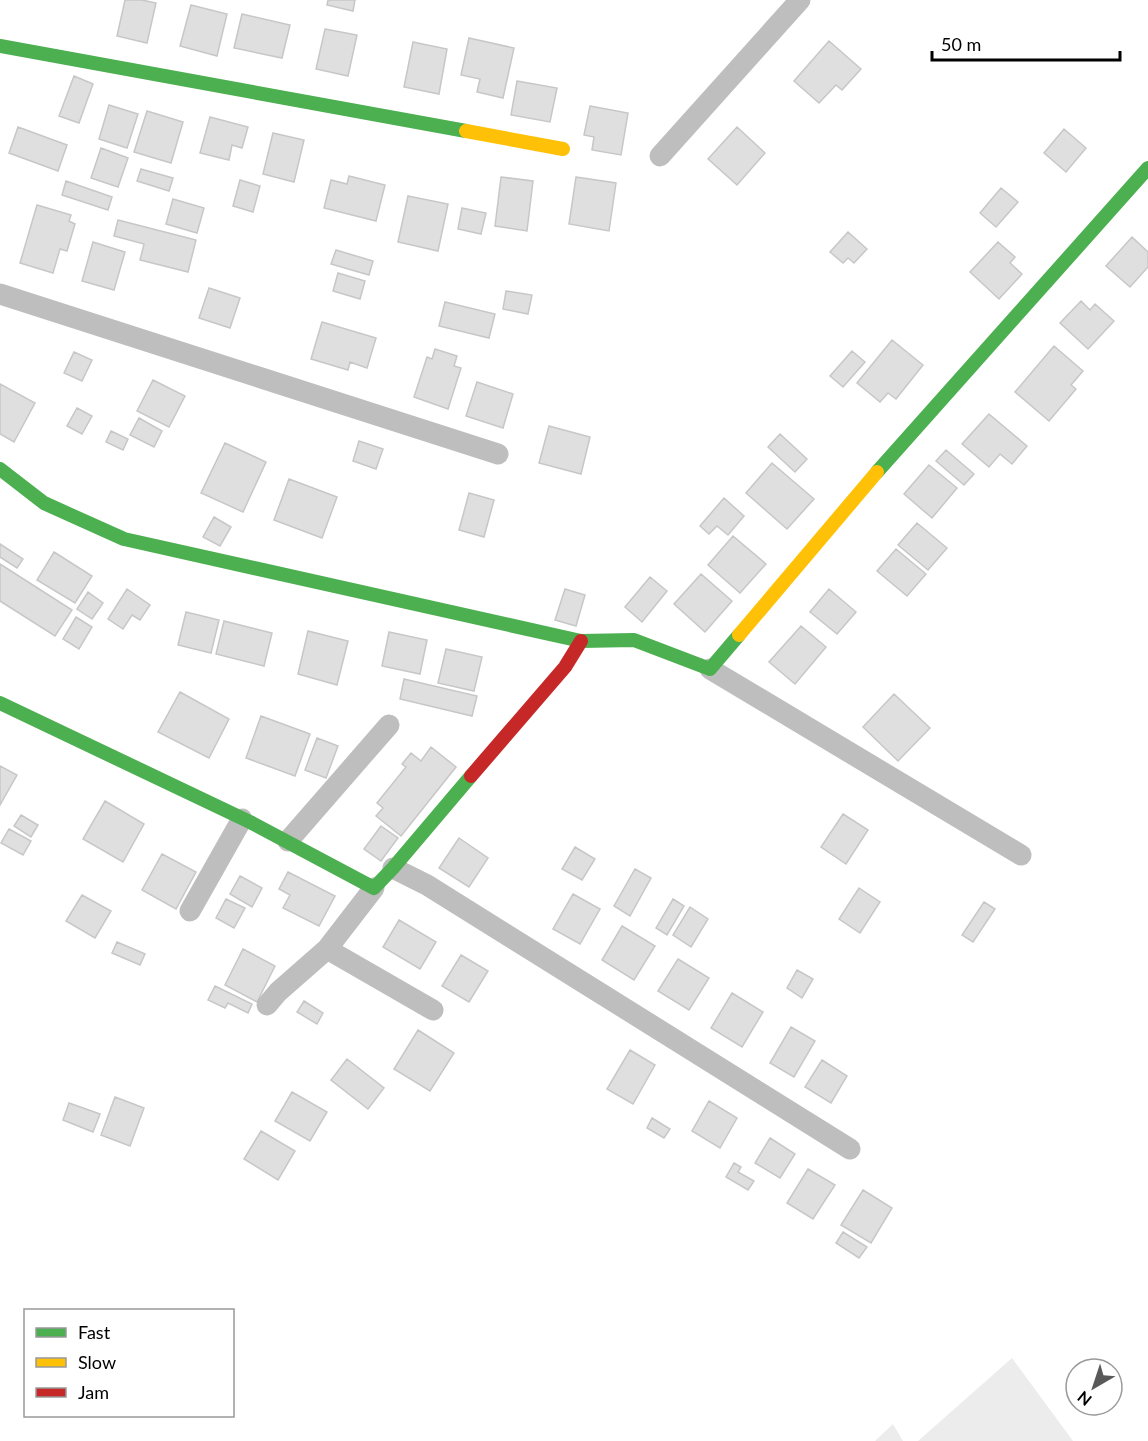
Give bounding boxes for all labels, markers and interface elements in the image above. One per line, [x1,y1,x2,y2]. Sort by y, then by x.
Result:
scale bar [932,24,1120,62]
text: 50 m [941,33,981,55]
legend [24,1309,234,1417]
text: Fast [78,1321,111,1343]
text: Slow [78,1351,116,1373]
north arrow [1064,1357,1124,1417]
text: Jam [78,1381,109,1403]
text: N [1073,1388,1095,1410]

